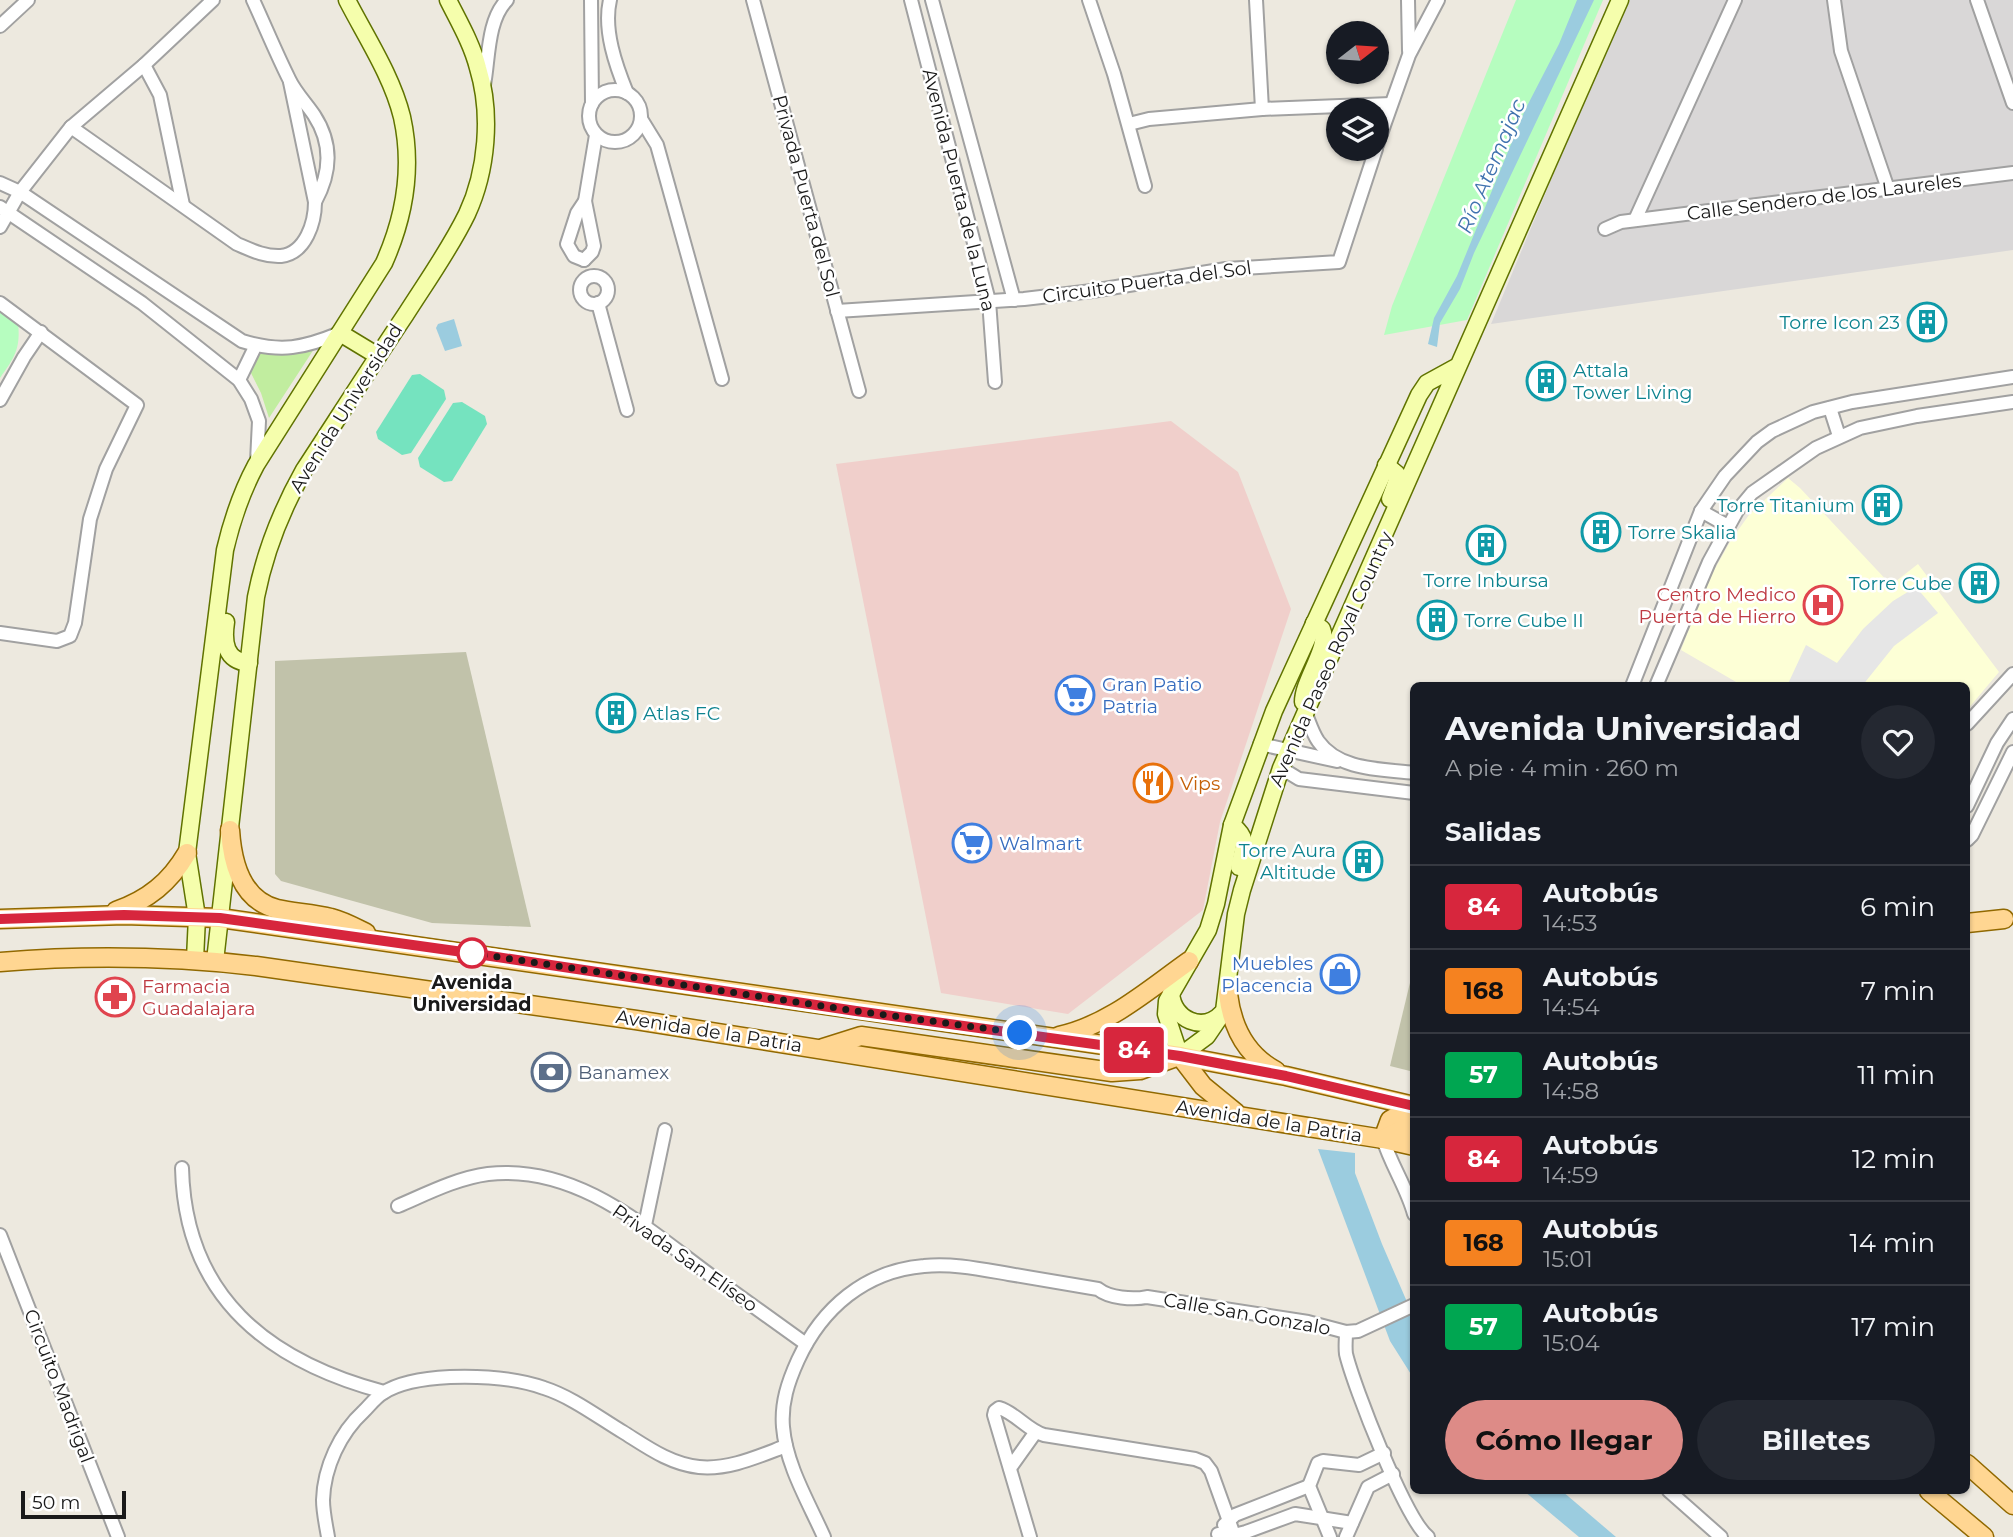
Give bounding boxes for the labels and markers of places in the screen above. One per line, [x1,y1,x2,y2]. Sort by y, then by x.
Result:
building icon: Torre Icon 23 [1906,301,1948,343]
place label: Torre Icon 23 [1779,311,1900,334]
place label: Attala Tower Living [1573,359,1693,404]
building icon: Attala Tower Living [1525,360,1567,402]
building icon: Torre Titanium [1861,484,1903,526]
place label: Torre Titanium [1717,494,1855,517]
building icon: Torre Skalia [1580,511,1622,553]
place label: Torre Skalia [1628,521,1737,544]
building icon: Torre Inbursa [1465,524,1507,566]
building icon: Torre Cube [1958,562,2000,604]
place label: Torre Inbursa [1423,569,1549,592]
place label: Torre Cube [1849,572,1952,595]
place label: Centro Medico Puerta de Hierro [1639,583,1796,628]
hospital icon: Centro Medico Puerta de Hierro [1802,584,1844,626]
building icon: Torre Cube II [1416,599,1458,641]
place label: Torre Cube II [1464,609,1584,632]
place label: Gran Patio Patria [1102,673,1202,718]
supermarket icon: Gran Patio Patria [1054,674,1096,716]
building icon: Atlas FC [595,692,637,734]
place label: Atlas FC [643,702,720,725]
restaurant icon: Vips [1132,762,1174,804]
place label: Vips [1180,772,1220,795]
supermarket icon: Walmart [951,822,993,864]
place label: Walmart [999,832,1083,855]
place label: Torre Aura Altitude [1239,839,1336,884]
building icon: Torre Aura Altitude [1342,840,1384,882]
marker: Avenida Universidad [457,938,487,968]
place label: Muebles Placencia [1221,952,1313,997]
shop icon: Muebles Placencia [1319,953,1361,995]
place label: Avenida Universidad [413,971,531,1016]
place label: Farmacia Guadalajara [142,975,256,1020]
pharmacy icon: Farmacia Guadalajara [94,976,136,1018]
bank icon: Banamex [530,1051,572,1093]
place label: Banamex [578,1061,669,1084]

